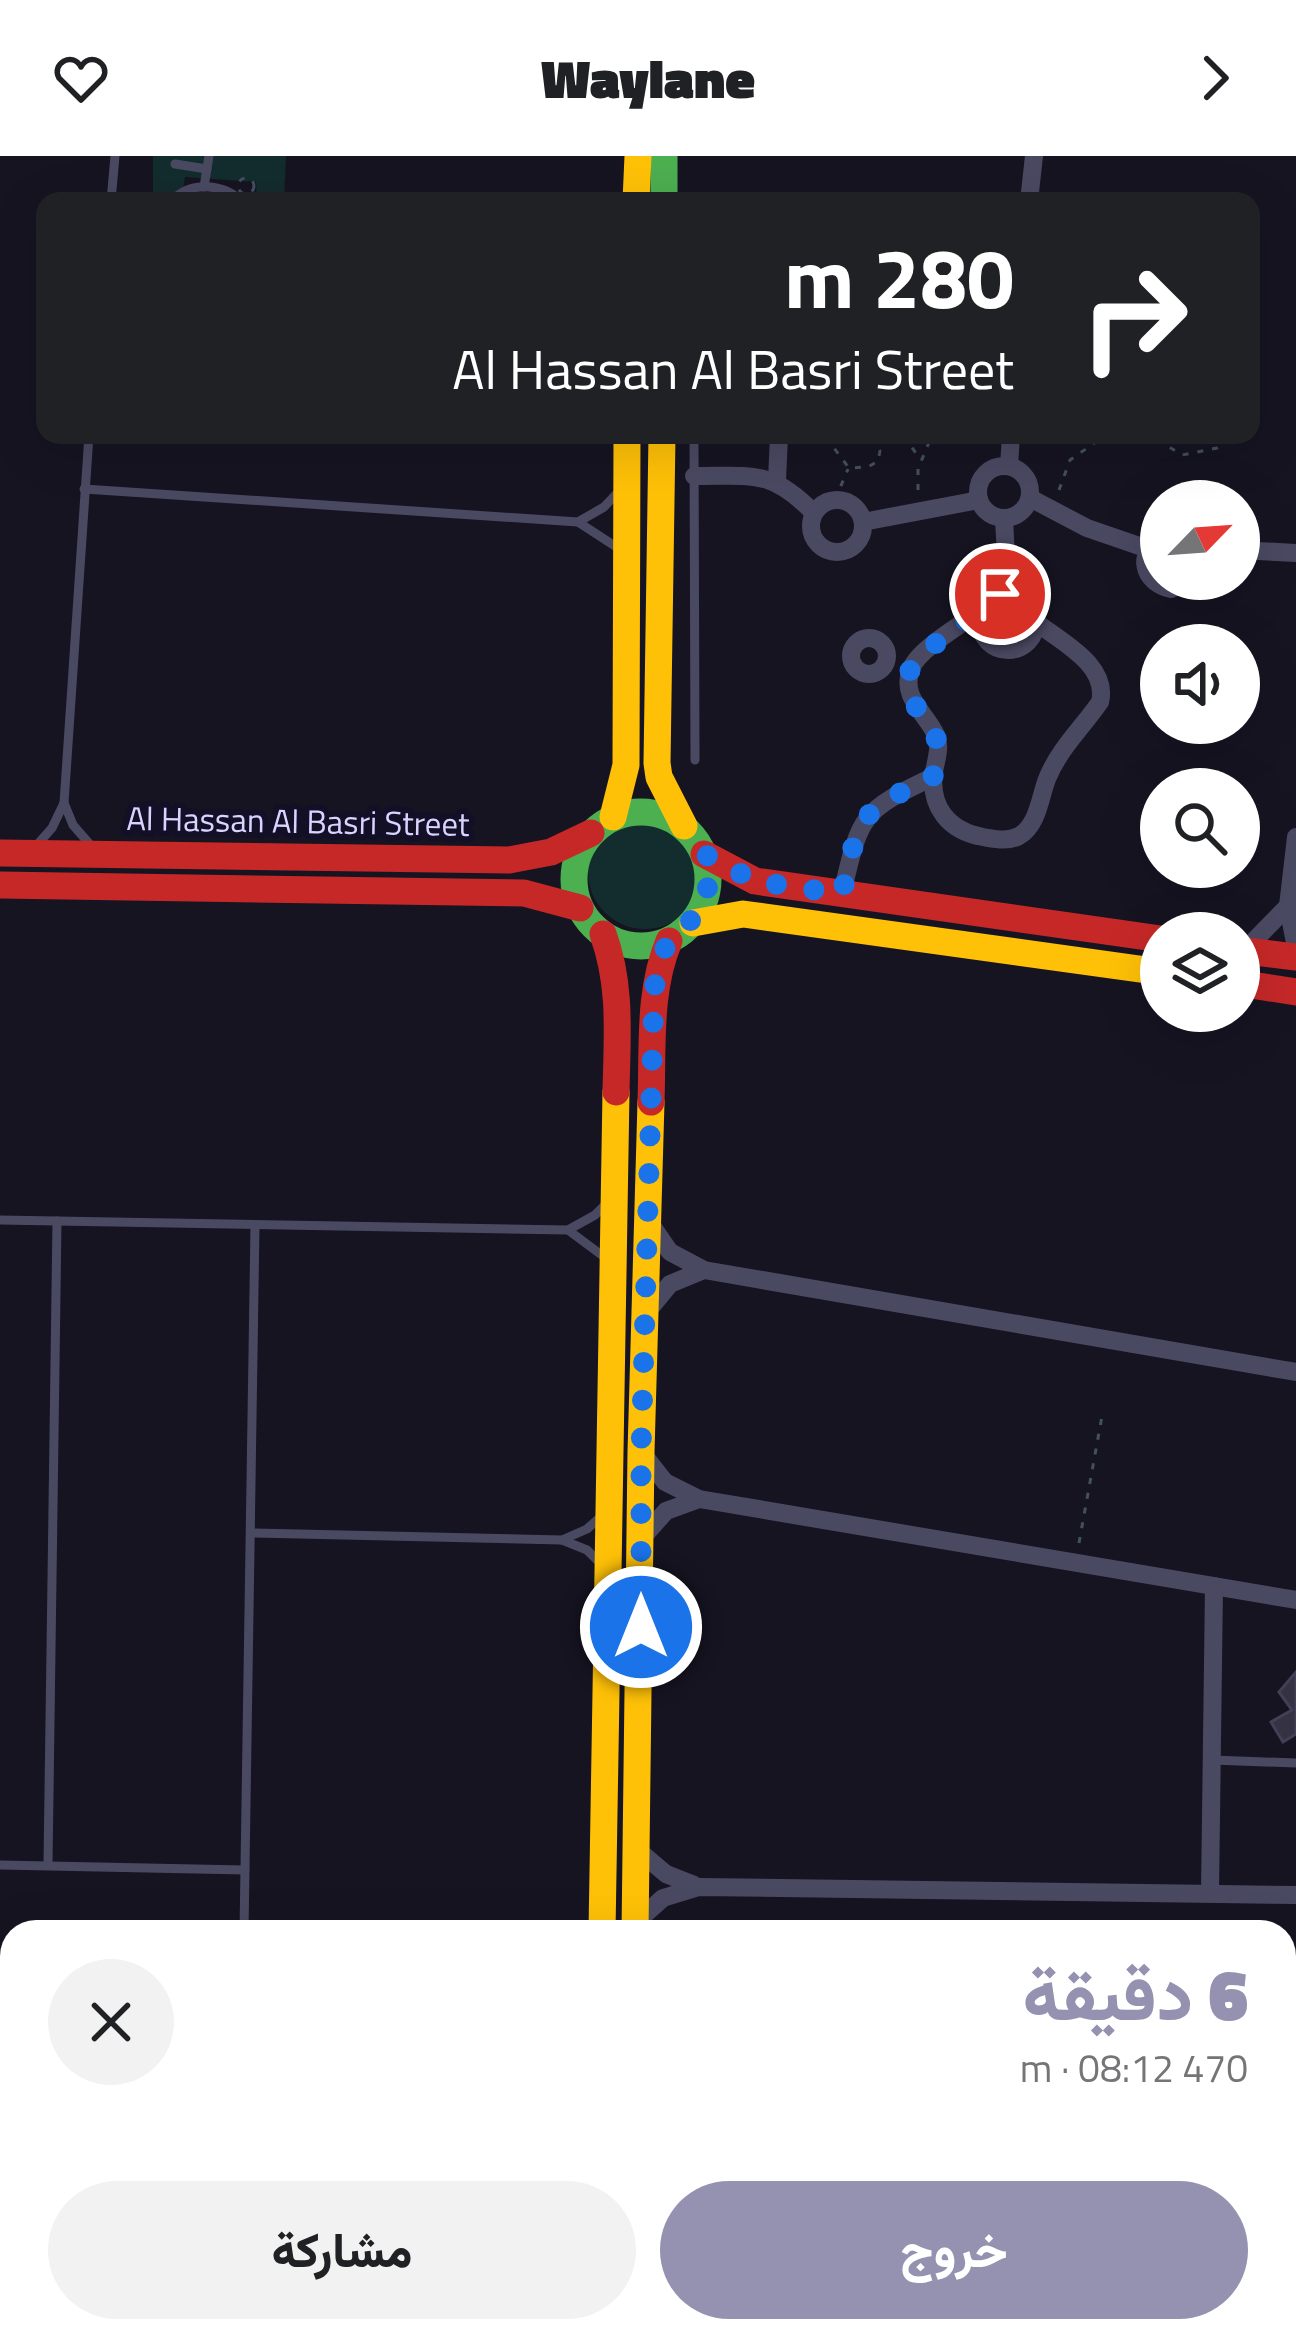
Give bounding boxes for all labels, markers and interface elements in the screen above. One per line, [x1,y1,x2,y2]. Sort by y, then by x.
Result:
text: Waylane [541,37,755,119]
icon: heart [48,45,114,111]
icon: forward [1182,45,1248,111]
text: 280 m [784,213,1014,341]
icon: right [1056,240,1212,396]
text: Al Hassan Al Basri Street [452,328,1014,410]
north arrow [1140,480,1260,600]
map controls [1140,480,1260,1032]
pin [949,543,1051,645]
icon: arrive [967,561,1033,627]
button: sound [1140,624,1260,744]
button: search [1140,768,1260,888]
street label: Al Hassan Al Basri Street [126,793,470,849]
button: layers [1140,912,1260,1032]
position arrow [578,1564,704,1690]
text: 6 دقيقة [1022,1938,1248,2048]
button: close [48,1959,174,2085]
text: 470 m · 08:12 [1020,2038,1248,2097]
button: مشاركة [48,2181,636,2319]
button: خروج [660,2181,1248,2319]

